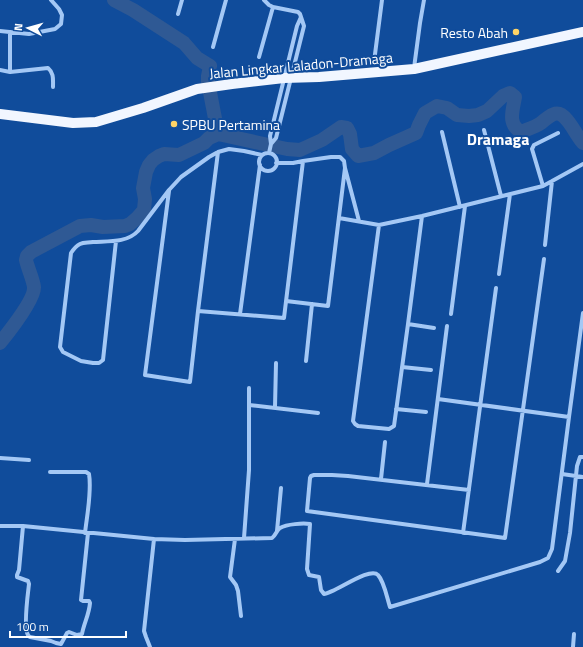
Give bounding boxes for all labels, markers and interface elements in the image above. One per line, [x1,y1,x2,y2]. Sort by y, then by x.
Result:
north arrow [8,8,48,48]
text: N [10,22,26,32]
place label: Resto Abah [440,22,508,43]
marker: Resto Abah [511,27,521,37]
street label: Jalan Lingkar Laladon-Dramaga [208,47,394,83]
place label: SPBU Pertamina [182,114,280,135]
marker: SPBU Pertamina [169,119,179,129]
district label: Dramaga [467,127,529,151]
scale bar [10,613,126,639]
text: 100 m [16,617,49,636]

